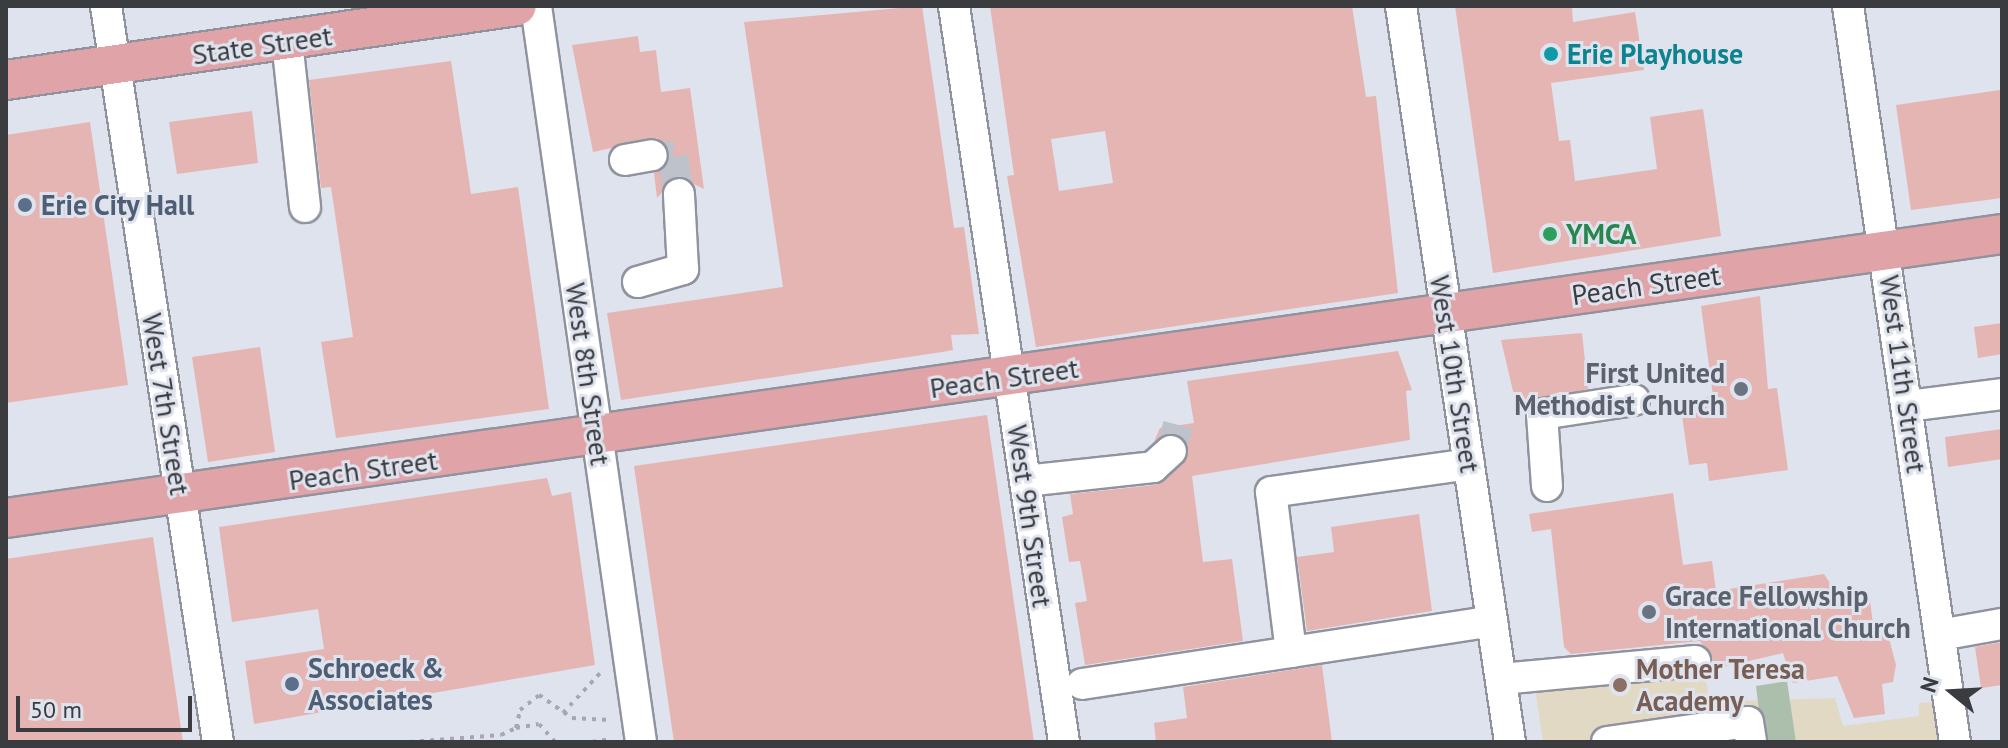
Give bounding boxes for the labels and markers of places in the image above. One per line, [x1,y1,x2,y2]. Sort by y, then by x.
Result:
place label: Erie Playhouse [1567,37,1743,71]
marker: Erie Playhouse [1542,45,1560,63]
place label: Erie City Hall [41,188,196,222]
marker: Erie City Hall [16,196,34,214]
place label: YMCA [1566,217,1636,251]
marker: YMCA [1541,225,1559,243]
place label: First United Methodist Church [1514,356,1725,422]
marker: First United Methodist Church [1732,380,1750,398]
place label: Grace Fellowship International Church [1665,579,1911,645]
marker: Grace Fellowship International Church [1640,603,1658,621]
place label: Schroeck & Associates [308,651,445,717]
place label: Mother Teresa Academy [1636,652,1806,718]
marker: Schroeck & Associates [283,675,301,693]
marker: Mother Teresa Academy [1611,676,1629,694]

